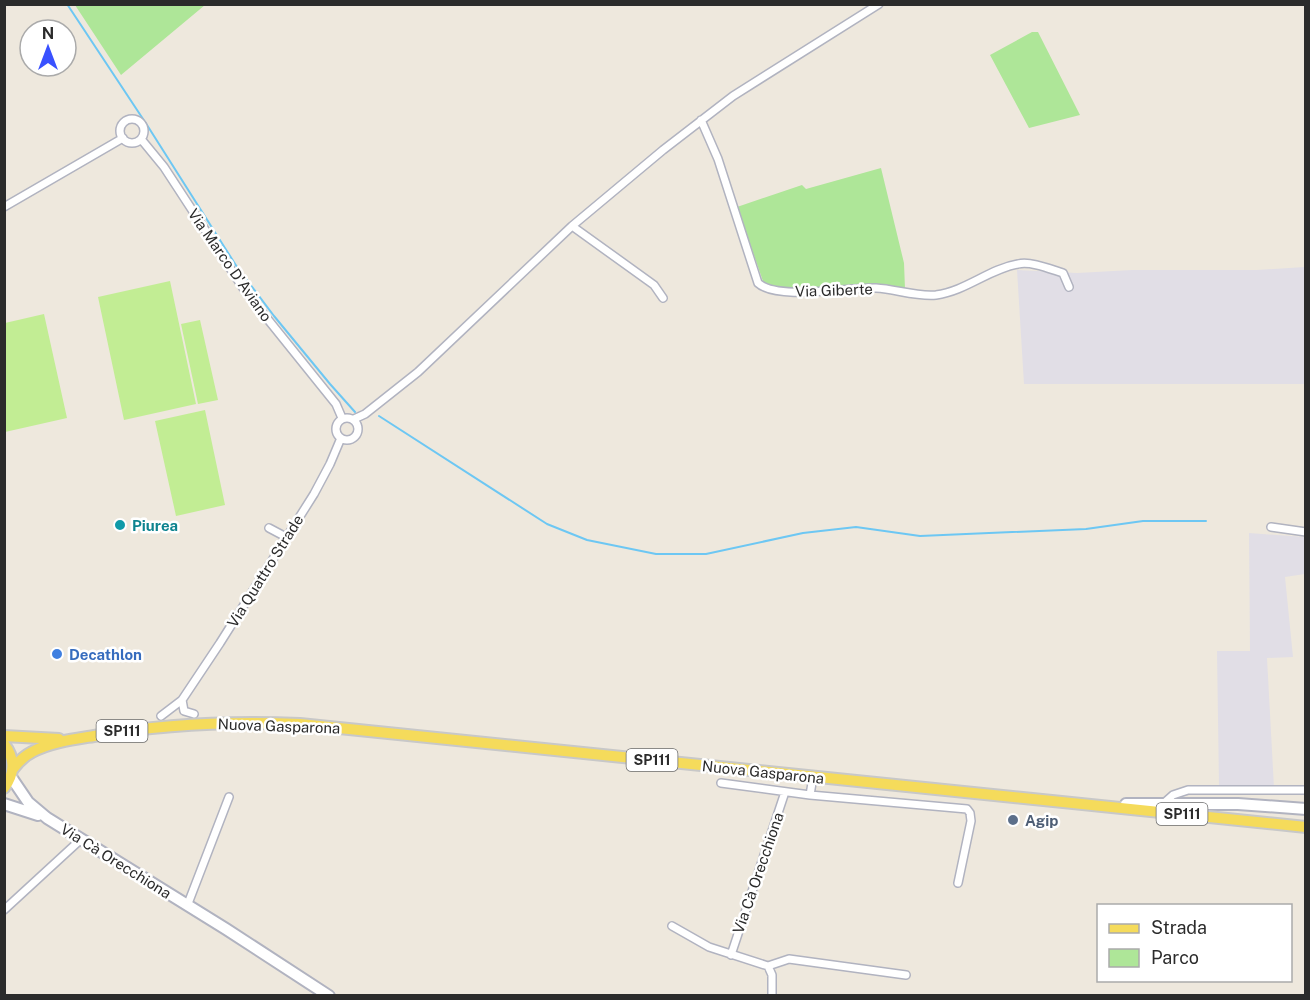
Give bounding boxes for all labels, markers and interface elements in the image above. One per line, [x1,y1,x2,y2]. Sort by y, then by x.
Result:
north arrow [18,18,78,78]
text: N [42,24,54,43]
street label: Via Marco D'Aviano [185,205,275,325]
street label: Via Giberte [795,280,873,300]
street label: Via Quattro Strade [224,512,306,630]
place label: Piurea [132,517,178,534]
marker: Piurea [113,518,127,532]
place label: Decathlon [69,646,142,663]
marker: Decathlon [50,647,64,661]
street label: Nuova Gasparona [217,715,341,737]
road number: SP111 [96,720,148,742]
road number: SP111 [626,749,678,771]
street label: Nuova Gasparona [701,757,825,787]
road number: SP111 [1156,803,1208,825]
street label: Via Cà Orecchiona [729,810,787,936]
place label: Agip [1025,812,1058,829]
marker: Agip [1006,813,1020,827]
street label: Via Cà Orecchiona [58,820,174,902]
legend [1097,904,1292,982]
text: Strada [1151,917,1207,938]
text: Parco [1151,947,1199,968]

